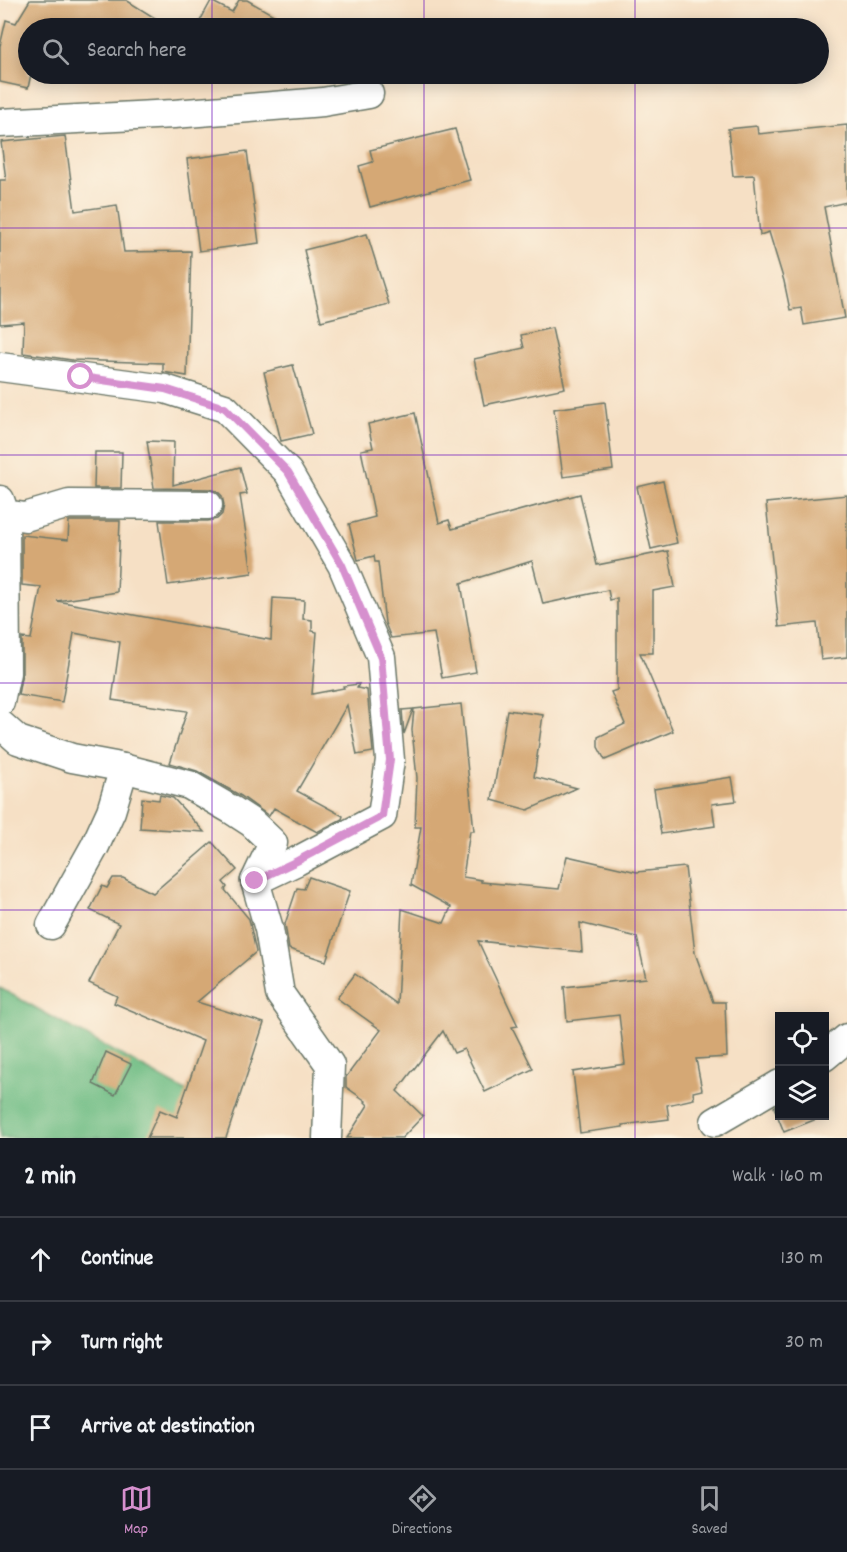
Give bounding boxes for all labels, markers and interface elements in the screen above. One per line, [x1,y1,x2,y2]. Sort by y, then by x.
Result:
search box [18,18,829,84]
icon: search [39,35,72,68]
text: Search here [87,36,186,67]
route start [67,363,93,389]
route end [241,867,267,893]
map controls [775,1012,829,1120]
button: locate [775,1012,829,1066]
button: layers [775,1066,829,1120]
text: 2 min [24,1159,76,1196]
text: Walk · 160 m [732,1163,823,1191]
icon: ahead [24,1243,57,1276]
text: Continue [81,1244,153,1275]
text: 130 m [781,1245,823,1273]
icon: right [24,1327,57,1360]
text: Turn right [81,1328,163,1359]
text: 30 m [785,1329,823,1357]
icon: arrive [24,1411,57,1444]
text: Arrive at destination [81,1412,255,1443]
tab: Map [120,1482,153,1541]
tab: Directions [392,1482,452,1541]
tab: Saved [692,1482,727,1541]

